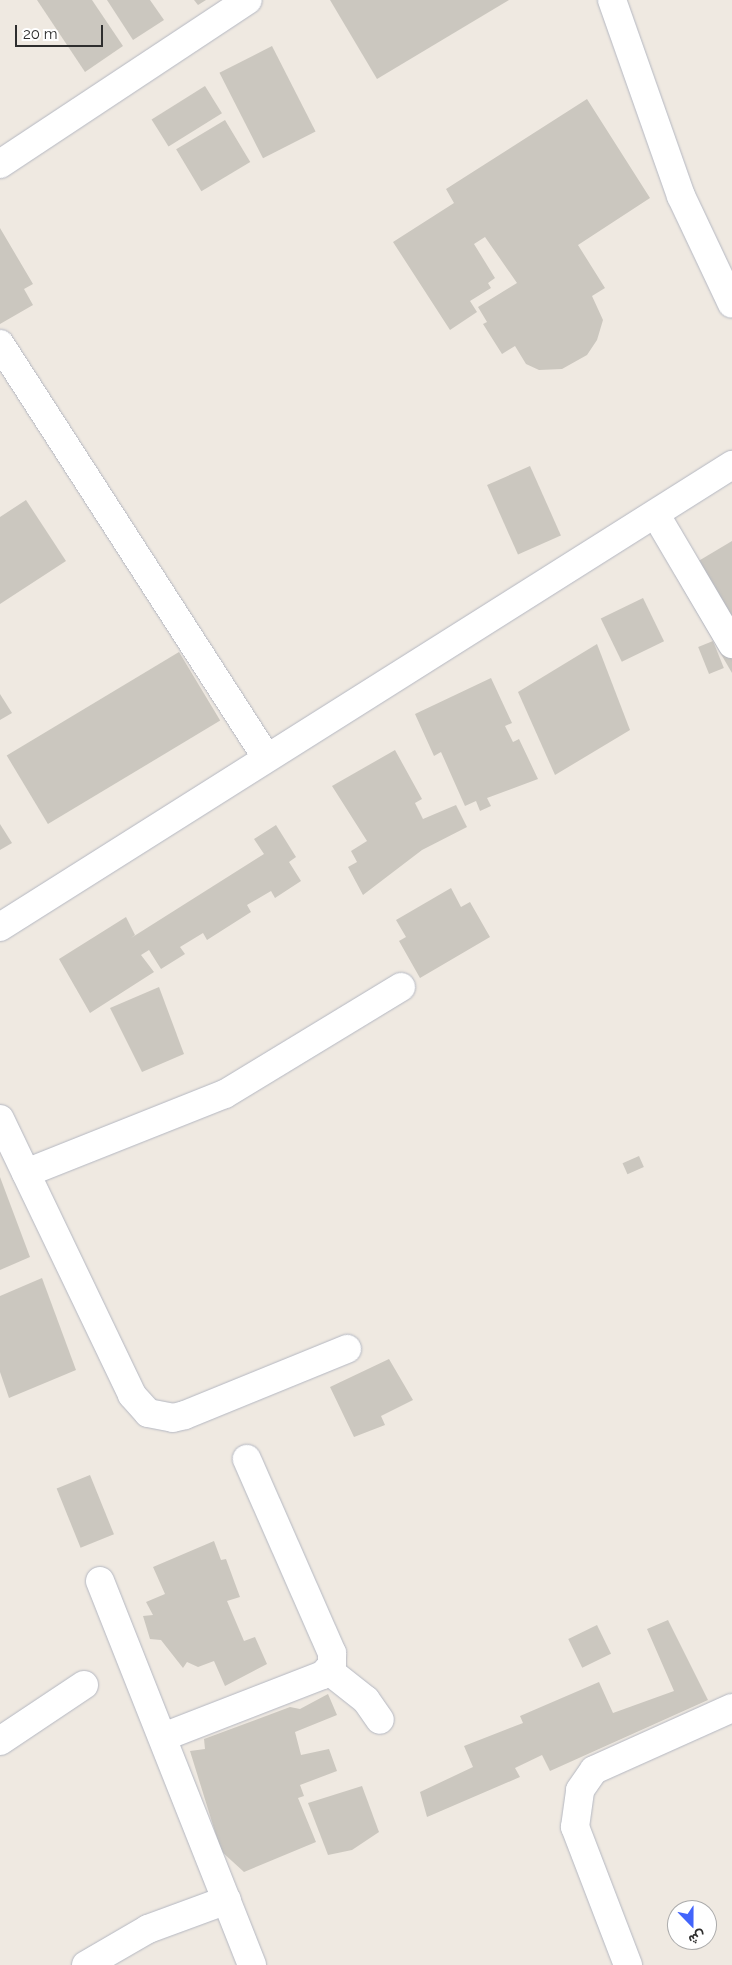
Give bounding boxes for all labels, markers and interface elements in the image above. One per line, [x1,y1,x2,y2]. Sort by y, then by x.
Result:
scale bar [18,15,105,47]
text: 20 m [23,25,58,43]
north arrow [667,1900,717,1950]
text: ش [686,1927,708,1949]

